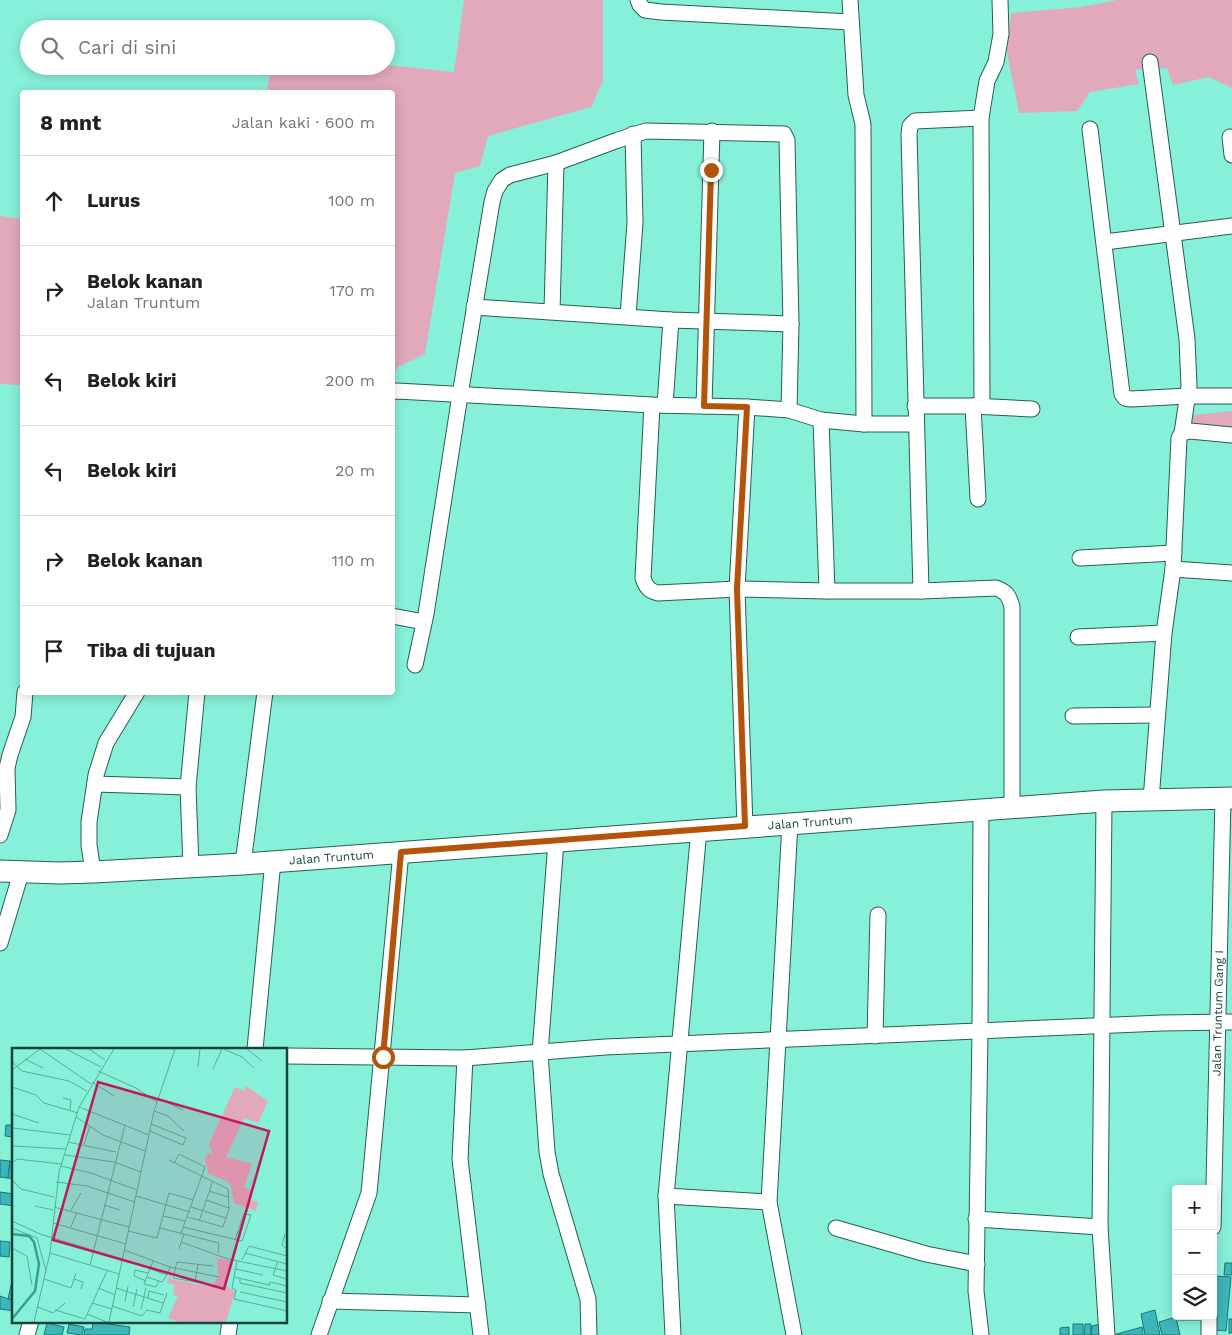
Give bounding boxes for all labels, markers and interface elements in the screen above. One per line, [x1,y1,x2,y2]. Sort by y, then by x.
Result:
search box [20,20,395,75]
icon: search [38,34,66,62]
text: Cari di sini [78,36,176,59]
text: 8 mnt [40,110,101,135]
text: Jalan kaki · 600 m [232,113,375,132]
route end [700,159,723,182]
icon: ahead [40,187,68,215]
text: Lurus [87,189,140,212]
text: 100 m [328,191,375,210]
text: Belok kanan [87,270,203,293]
icon: right [40,277,68,305]
text: 170 m [329,281,375,300]
text: Jalan Truntum [87,293,200,312]
icon: left [40,367,68,395]
text: Belok kiri [87,369,177,392]
text: 200 m [325,371,375,390]
icon: left [40,457,68,485]
text: Belok kiri [87,459,177,482]
text: 20 m [335,461,375,480]
icon: right [40,547,68,575]
text: Belok kanan [87,549,203,572]
text: 110 m [332,551,375,570]
icon: arrive [40,637,68,665]
text: Tiba di tujuan [87,639,216,662]
street label: Jalan Truntum [767,812,853,833]
street label: Jalan Truntum [289,847,374,868]
street label: Jalan Truntum Gang I [1210,950,1226,1076]
route start [372,1046,395,1069]
inset map [12,1048,288,1322]
map controls [1172,1185,1217,1320]
button: + [1172,1185,1217,1230]
button: − [1172,1230,1217,1275]
button: layers [1172,1275,1217,1320]

